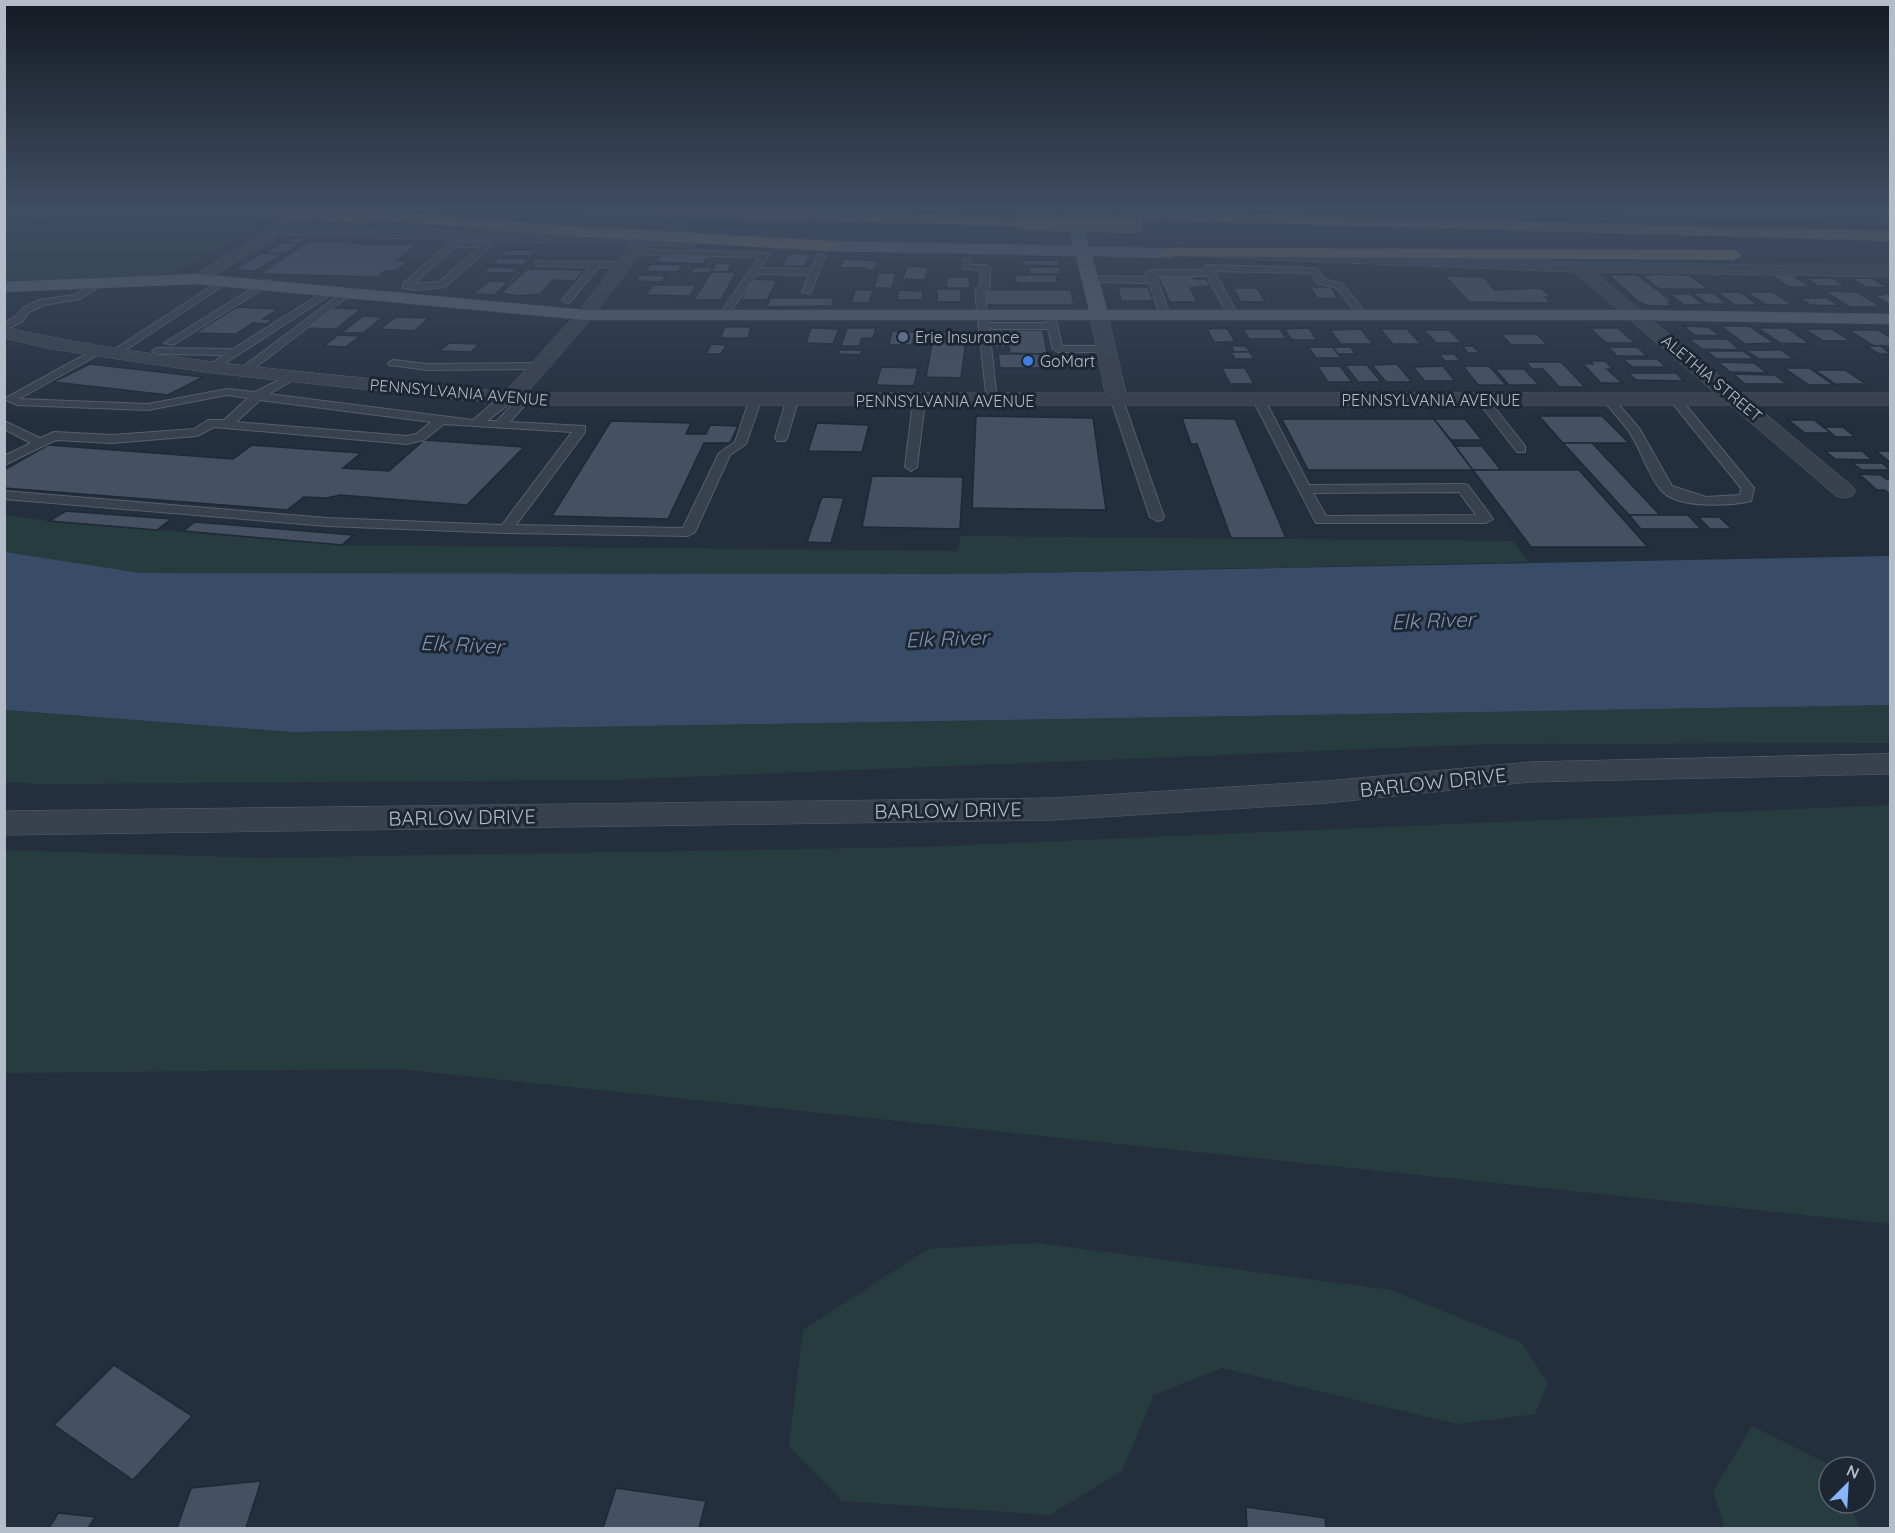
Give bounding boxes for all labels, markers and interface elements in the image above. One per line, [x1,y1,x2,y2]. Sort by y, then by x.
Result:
place label: Erie Insurance [915,327,1019,347]
marker: Erie Insurance [896,330,910,344]
street label: ALETHIA STREET [1658,330,1767,426]
place label: GoMart [1040,351,1095,371]
marker: GoMart [1021,354,1035,368]
street label: PENNSYLVANIA AVENUE [369,374,549,410]
street label: PENNSYLVANIA AVENUE [1342,390,1520,410]
street label: PENNSYLVANIA AVENUE [856,391,1034,411]
water label: Elk River [1391,605,1478,634]
water label: Elk River [905,623,992,652]
water label: Elk River [420,629,507,659]
street label: BARLOW DRIVE [1358,762,1508,802]
street label: BARLOW DRIVE [874,796,1022,824]
street label: BARLOW DRIVE [388,803,536,831]
north arrow [1817,1455,1877,1515]
text: N [1844,1460,1863,1483]

